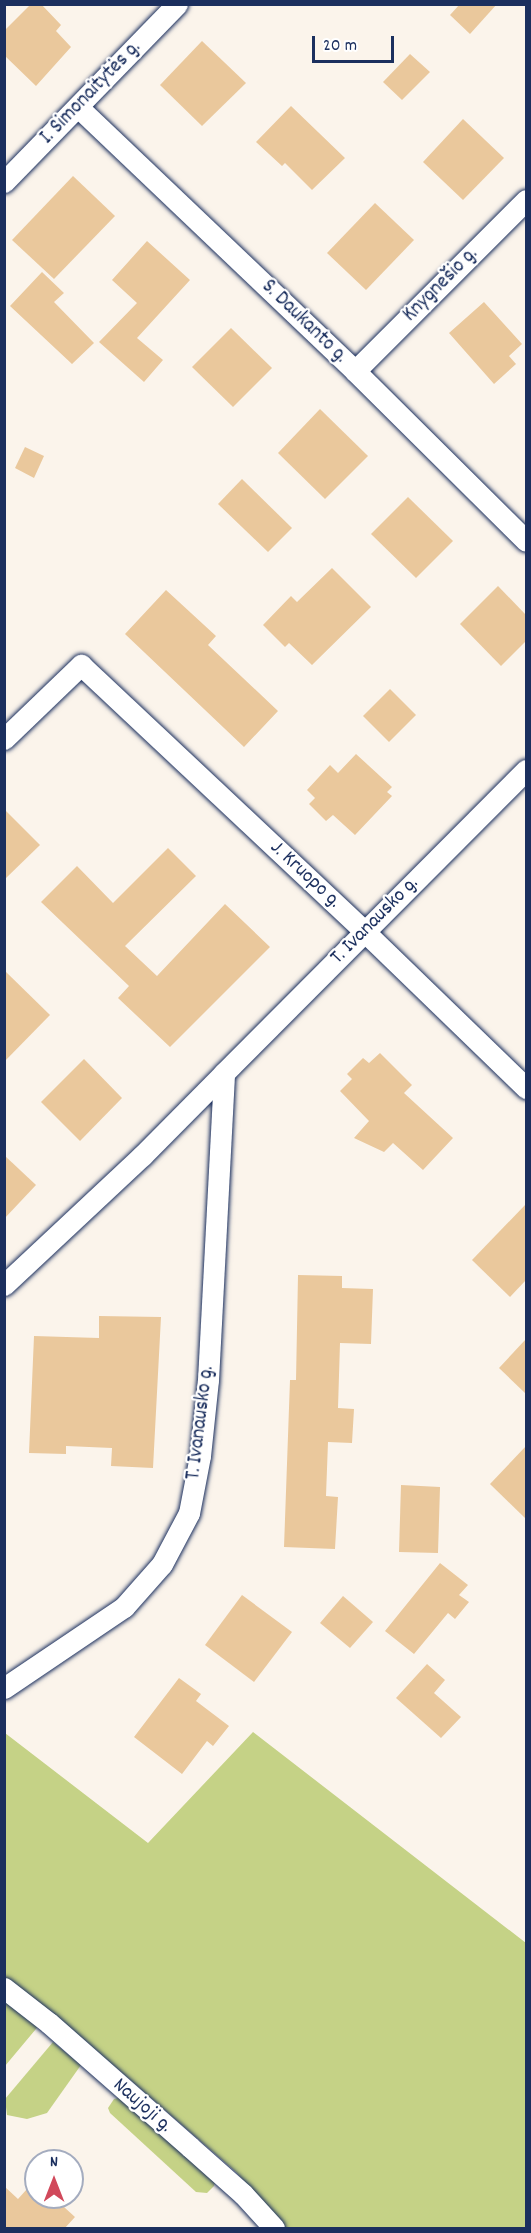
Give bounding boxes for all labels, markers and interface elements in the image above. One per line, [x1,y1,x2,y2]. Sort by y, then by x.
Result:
scale bar [315,24,398,62]
text: 20 m [323,34,357,59]
street label: I. Simonaitytės g. [35,36,147,150]
street label: Knygnešio g. [398,242,484,328]
street label: S. Daukanto g. [256,275,352,369]
street label: J. Kruopo g. [264,836,346,914]
street label: T. Ivanausko g. [326,872,424,970]
street label: T. Ivanausko g. [182,1365,220,1481]
street label: Naujoji g. [107,2073,177,2139]
north arrow [24,2149,84,2209]
text: N [50,2151,58,2174]

